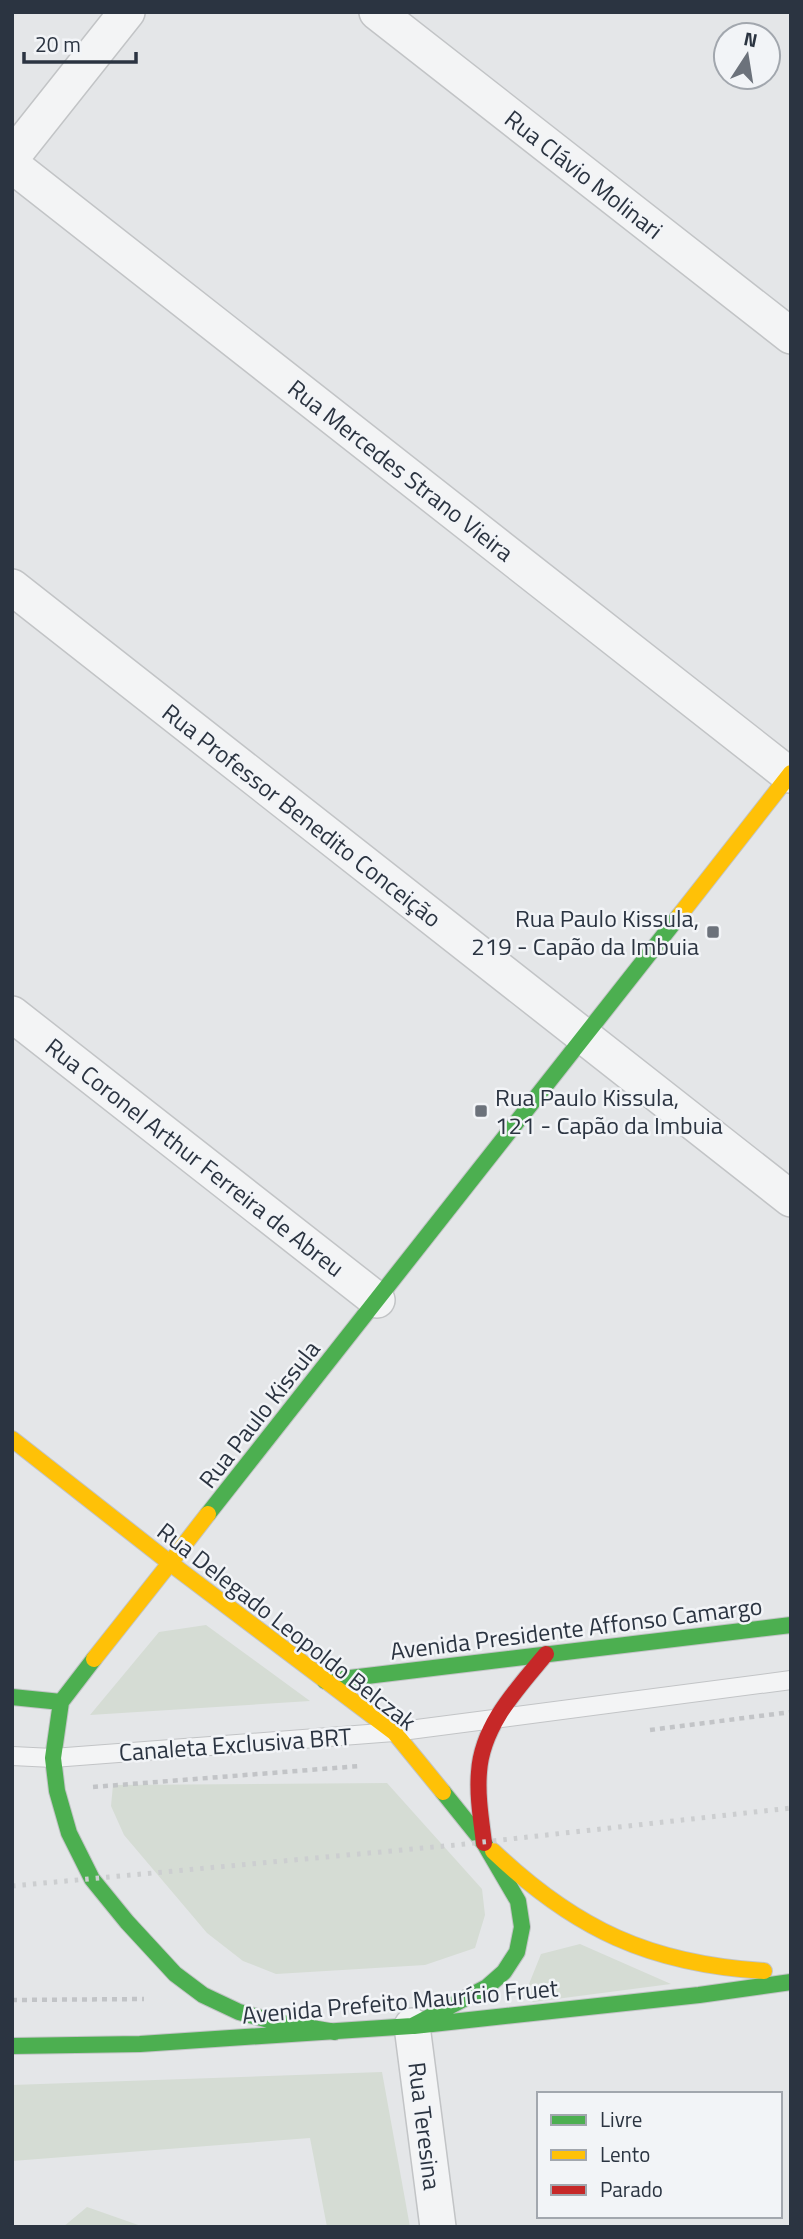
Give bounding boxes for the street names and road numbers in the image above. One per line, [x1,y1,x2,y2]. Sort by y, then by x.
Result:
street label: Rua Clávio Molinari [497,101,671,247]
street label: Rua Mercedes Strano Vieira [280,370,522,570]
street label: Rua Professor Benedito Conceição [155,694,449,936]
street label: Rua Coronel Arthur Ferreira de Abreu [38,1029,352,1285]
street label: Rua Paulo Kissula [190,1333,328,1495]
street label: Rua Delegado Leopoldo Belczak [150,1513,425,1739]
street label: Avenida Presidente Affonso Camargo [388,1587,764,1669]
street label: Canaleta Exclusiva BRT [118,1718,353,1770]
street label: Avenida Prefeito Maurício Fruet [240,1969,560,2033]
street label: Rua Teresina [399,2060,451,2192]

